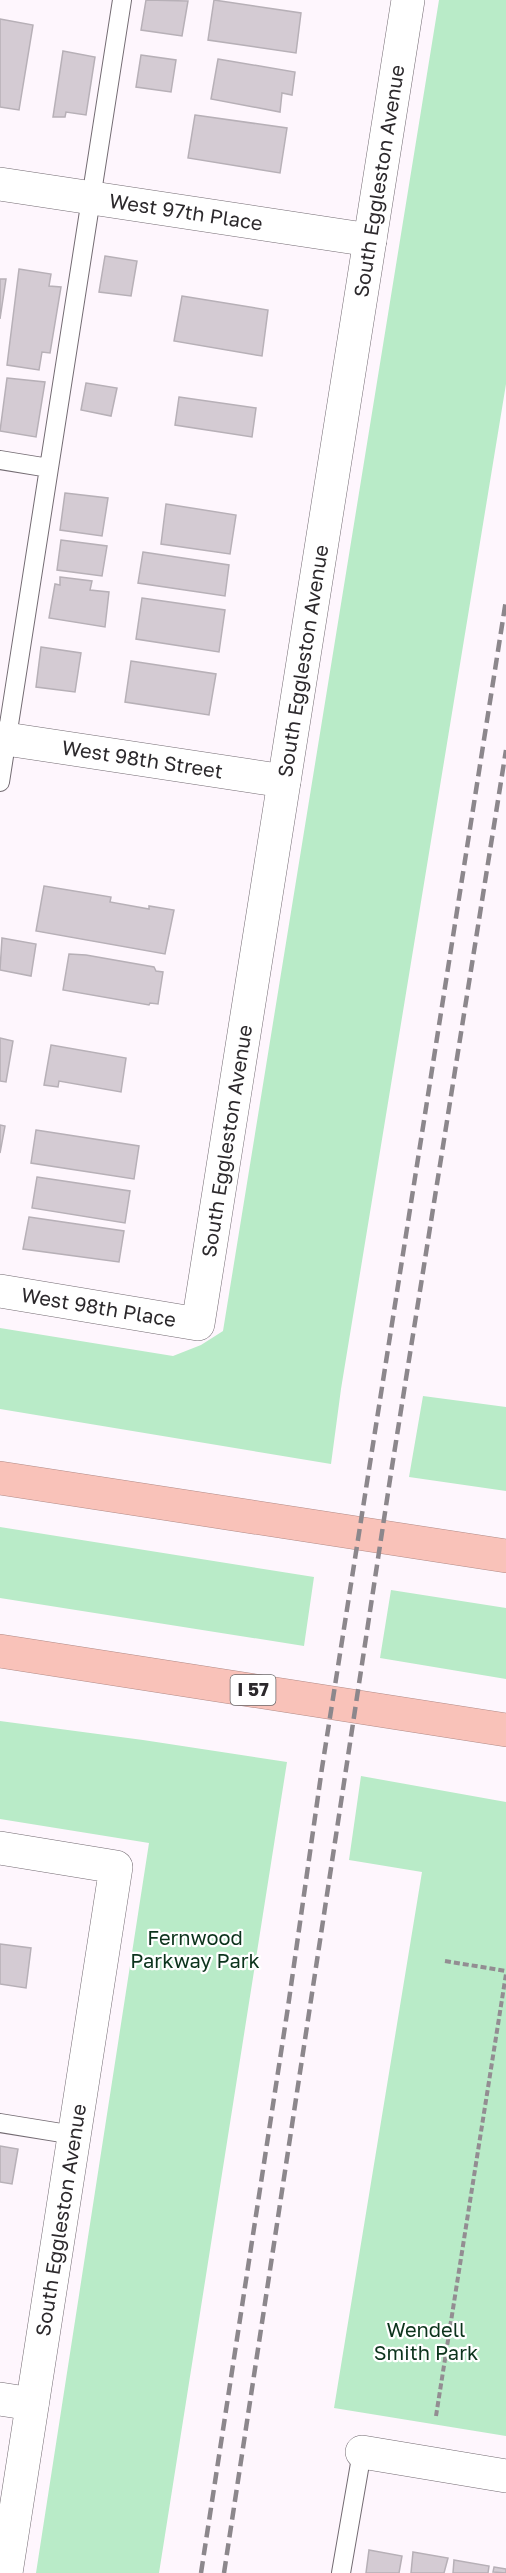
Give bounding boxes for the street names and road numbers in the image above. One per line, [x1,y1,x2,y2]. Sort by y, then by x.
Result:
street label: South Eggleston Avenue [348,63,409,299]
street label: West 97th Place [108,188,264,235]
street label: South Eggleston Avenue [272,543,332,779]
street label: West 98th Street [60,735,225,783]
street label: South Eggleston Avenue [196,1023,256,1259]
street label: West 98th Place [20,1282,178,1331]
road number: I 57 [230,1675,276,1705]
street label: South Eggleston Avenue [30,2102,90,2338]

